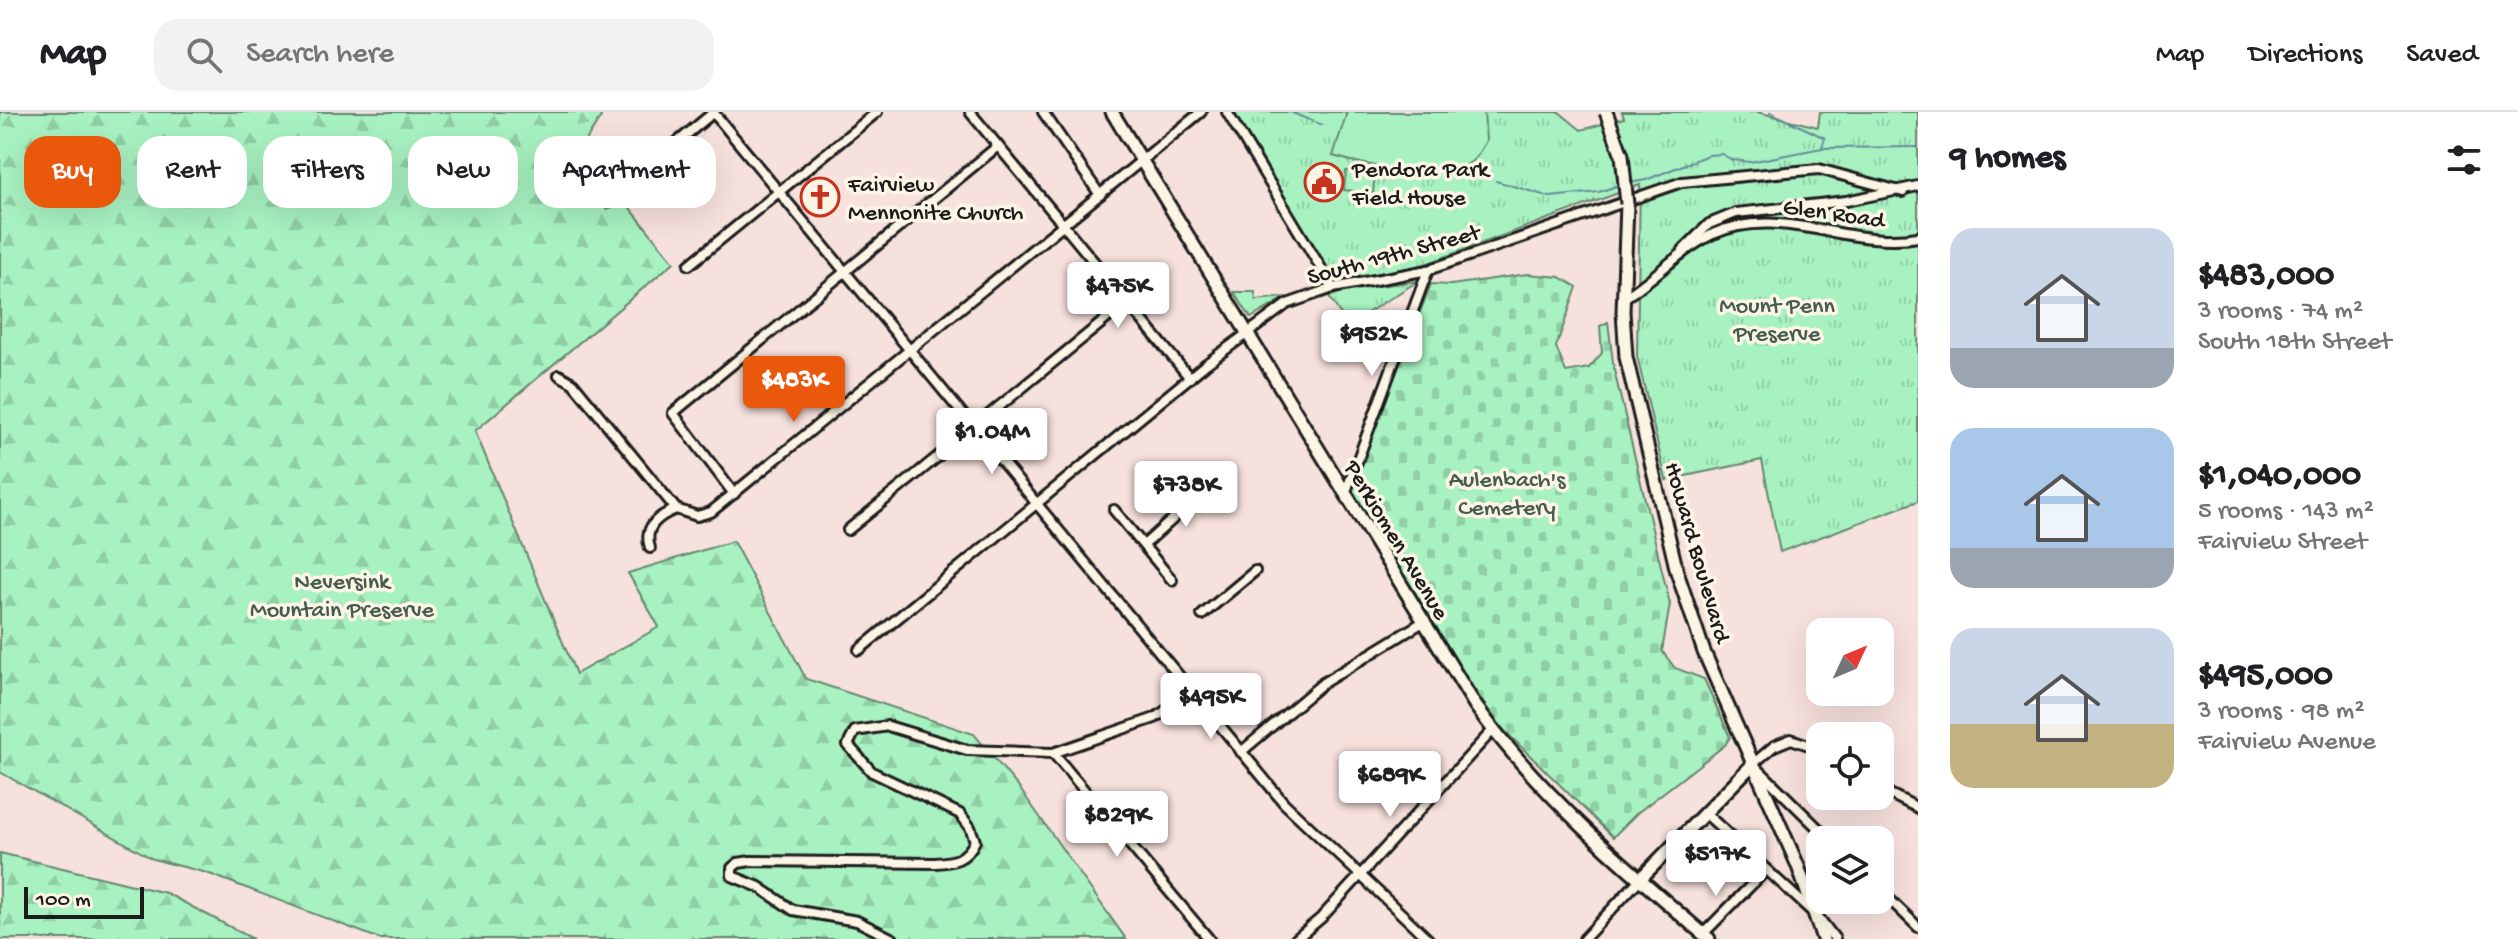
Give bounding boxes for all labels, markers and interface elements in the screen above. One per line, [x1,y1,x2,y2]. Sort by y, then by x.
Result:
search box [154,19,714,91]
text: Map [40,33,106,77]
icon: search [182,33,226,77]
text: Search here [246,38,394,73]
text: Map [2156,39,2204,72]
text: Directions [2248,39,2362,72]
text: Saved [2406,39,2478,72]
chip: Buy [24,136,121,208]
chip: Rent [137,136,247,208]
chip: Filters [263,136,392,208]
chip: New [408,136,518,208]
chip: Apartment [534,136,716,208]
icon: filters [2442,138,2486,182]
text: 9 homes [1950,140,2065,180]
place label: Pendora Park Field House [1351,157,1491,214]
public building icon: Pendora Park Field House [1303,161,1345,203]
place label: Fairview Mennonite Church [847,172,1024,229]
church icon: Fairview Mennonite Church [799,176,841,218]
street label: Glen Road [1781,194,1888,237]
street label: South 19th Street [1305,219,1485,293]
text: $483,000 [2198,257,2334,297]
icon: home [2014,260,2110,356]
pin: $475K [1062,262,1174,330]
text: $475K [1085,272,1151,303]
park label: Mount Penn Preserve [1719,293,1835,350]
text: 3 rooms · 74 m² [2198,297,2363,328]
pin: $952K [1316,310,1428,378]
text: $952K [1339,320,1405,351]
text: South 18th Street [2198,328,2391,359]
pin: $483K [738,356,850,424]
text: $483K [761,366,827,397]
pin: $1.04M [927,408,1057,476]
text: $1.04M [954,418,1030,449]
street label: Perkiomen Avenue [1335,455,1454,626]
text: $1,040,000 [2198,457,2361,497]
street label: Howard Boulevard [1656,459,1736,648]
icon: home [2014,460,2110,556]
pin: $738K [1130,461,1242,529]
park label: Aulenbach's Cemetery [1449,467,1566,524]
text: $738K [1152,471,1220,502]
text: 5 rooms · 143 m² [2198,497,2374,528]
text: Fairview Street [2198,528,2367,559]
park label: Neversink Mountain Preserve [250,569,435,626]
north arrow [1806,618,1894,706]
map controls [1806,618,1894,914]
text: $495,000 [2198,657,2333,697]
icon: home [2014,660,2110,756]
pin: $495K [1155,673,1267,741]
text: $495K [1179,683,1244,714]
text: 3 rooms · 98 m² [2198,697,2365,728]
button: locate [1806,722,1894,810]
text: Fairview Avenue [2198,728,2376,759]
pin: $689K [1334,751,1446,819]
text: $689K [1357,761,1423,792]
pin: $829K [1061,791,1173,859]
text: $829K [1084,801,1150,832]
button: layers [1806,826,1894,914]
pin: $517K [1660,830,1772,898]
text: $517K [1684,840,1748,871]
scale bar [24,883,144,919]
text: 100 m [36,888,91,914]

